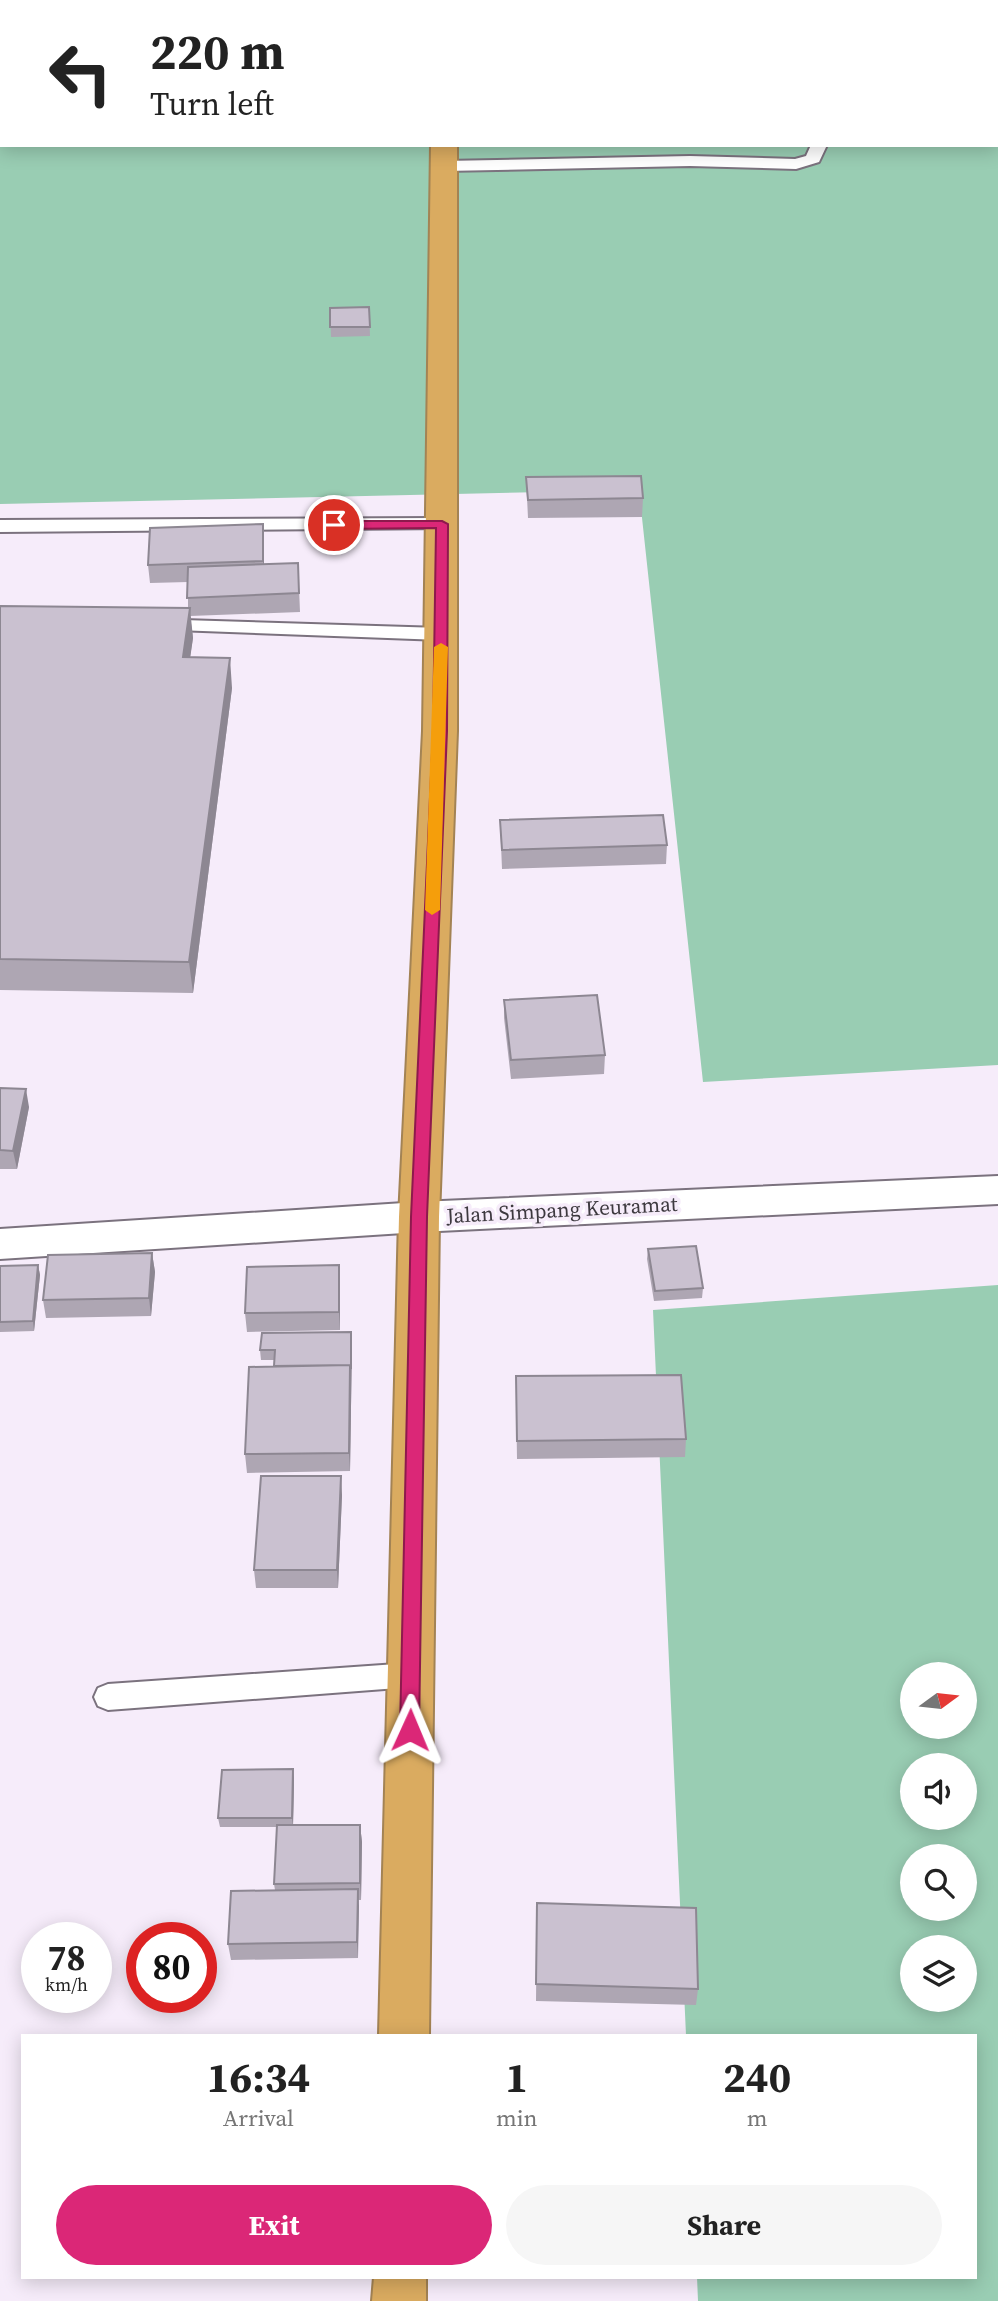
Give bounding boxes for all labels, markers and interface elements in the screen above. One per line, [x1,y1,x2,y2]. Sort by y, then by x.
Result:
text: 220 m [150,18,285,85]
icon: left [35,28,126,119]
text: Turn left [150,82,274,126]
pin [304,495,364,555]
icon: arrive [315,506,353,544]
street label: Jalan Simpang Keuramat [445,1189,678,1230]
north arrow [900,1662,976,1740]
map controls [900,1662,977,2012]
position arrow [373,1693,447,1767]
button: sound [900,1753,977,1830]
button: search [900,1844,977,1921]
speed limit sign: 80 [126,1922,217,2013]
text: 78 [48,1934,85,1982]
button: layers [900,1935,977,2012]
text: km/h [45,1972,88,1997]
text: 16:34 [207,2048,310,2106]
text: 1 [505,2048,528,2106]
text: 240 [723,2048,791,2106]
text: Arrival [223,2102,294,2134]
text: min [496,2102,537,2134]
text: m [747,2102,768,2134]
button: Exit [56,2185,492,2265]
button: Share [506,2185,942,2265]

